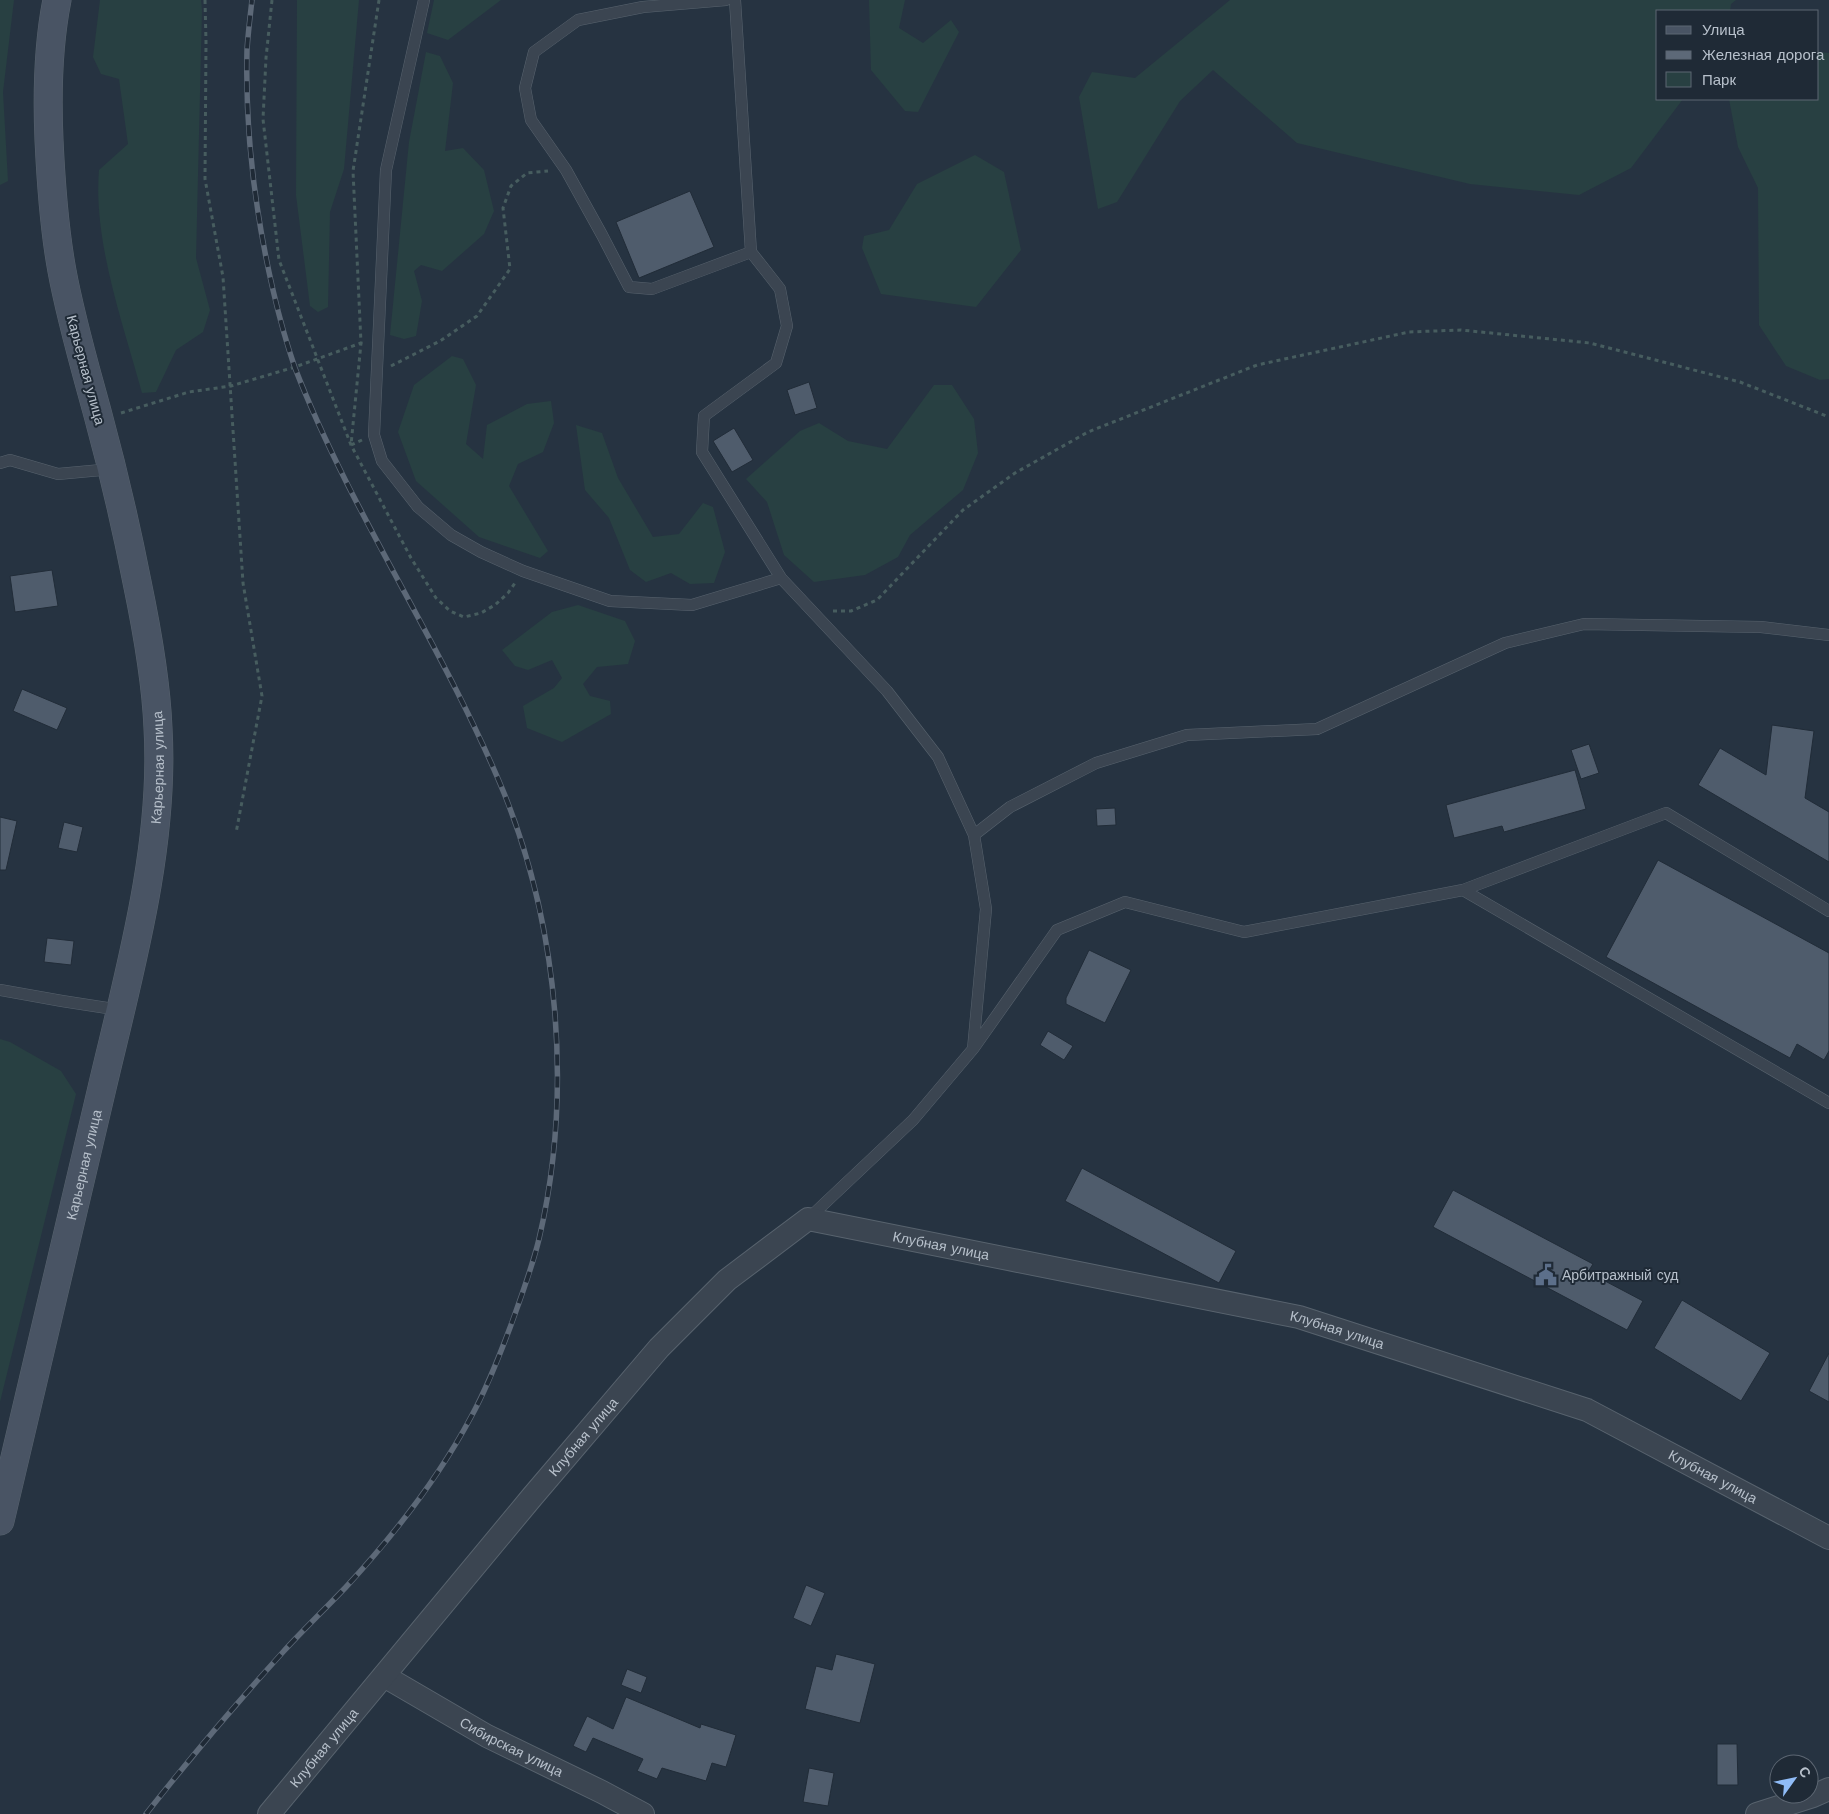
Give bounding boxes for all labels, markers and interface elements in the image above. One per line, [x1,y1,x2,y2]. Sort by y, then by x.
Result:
legend [1656,10,1819,100]
text: Улица [1702,21,1745,39]
text: Железная дорога [1702,46,1825,64]
text: Парк [1702,71,1736,89]
street label: Карьерная улица [64,313,108,427]
street label: Карьерная улица [147,710,167,825]
street label: Карьерная улица [63,1108,105,1222]
street label: Клубная улица [892,1228,991,1263]
public building icon: Арбитражный суд [1533,1262,1559,1288]
place label: Арбитражный суд [1562,1267,1678,1283]
street label: Клубная улица [1289,1307,1386,1352]
street label: Клубная улица [545,1394,621,1479]
street label: Клубная улица [1666,1447,1760,1507]
street label: Клубная улица [286,1705,361,1791]
street label: Сибирская улица [457,1714,566,1780]
north arrow [1769,1754,1819,1804]
text: С [1795,1763,1814,1781]

